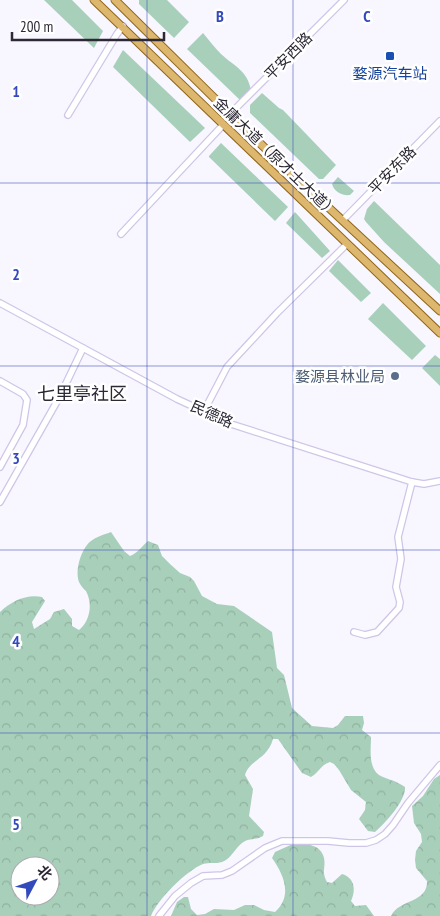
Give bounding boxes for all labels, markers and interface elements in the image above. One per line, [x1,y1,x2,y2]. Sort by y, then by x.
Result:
text: B [216,6,224,26]
text: C [363,6,371,26]
scale bar [12,10,165,42]
text: 200 m [20,17,53,36]
street label: 平安西路 [260,28,316,84]
marker: 婺源汽车站 [384,50,396,62]
place label: 婺源汽车站 [352,64,428,83]
text: 1 [12,81,20,101]
street label: 金庸大道（原才士大道） [210,93,342,221]
street label: 平安东路 [364,142,420,198]
text: 2 [12,264,20,284]
place label: 婺源县林业局 [295,367,385,386]
marker: 婺源县林业局 [389,370,401,382]
district label: 七里亭社区 [37,382,127,405]
street label: 民德路 [188,396,236,432]
text: 3 [12,448,20,468]
text: 4 [12,631,20,651]
text: 5 [12,814,20,834]
north arrow [10,856,60,906]
text: 北 [33,861,56,884]

